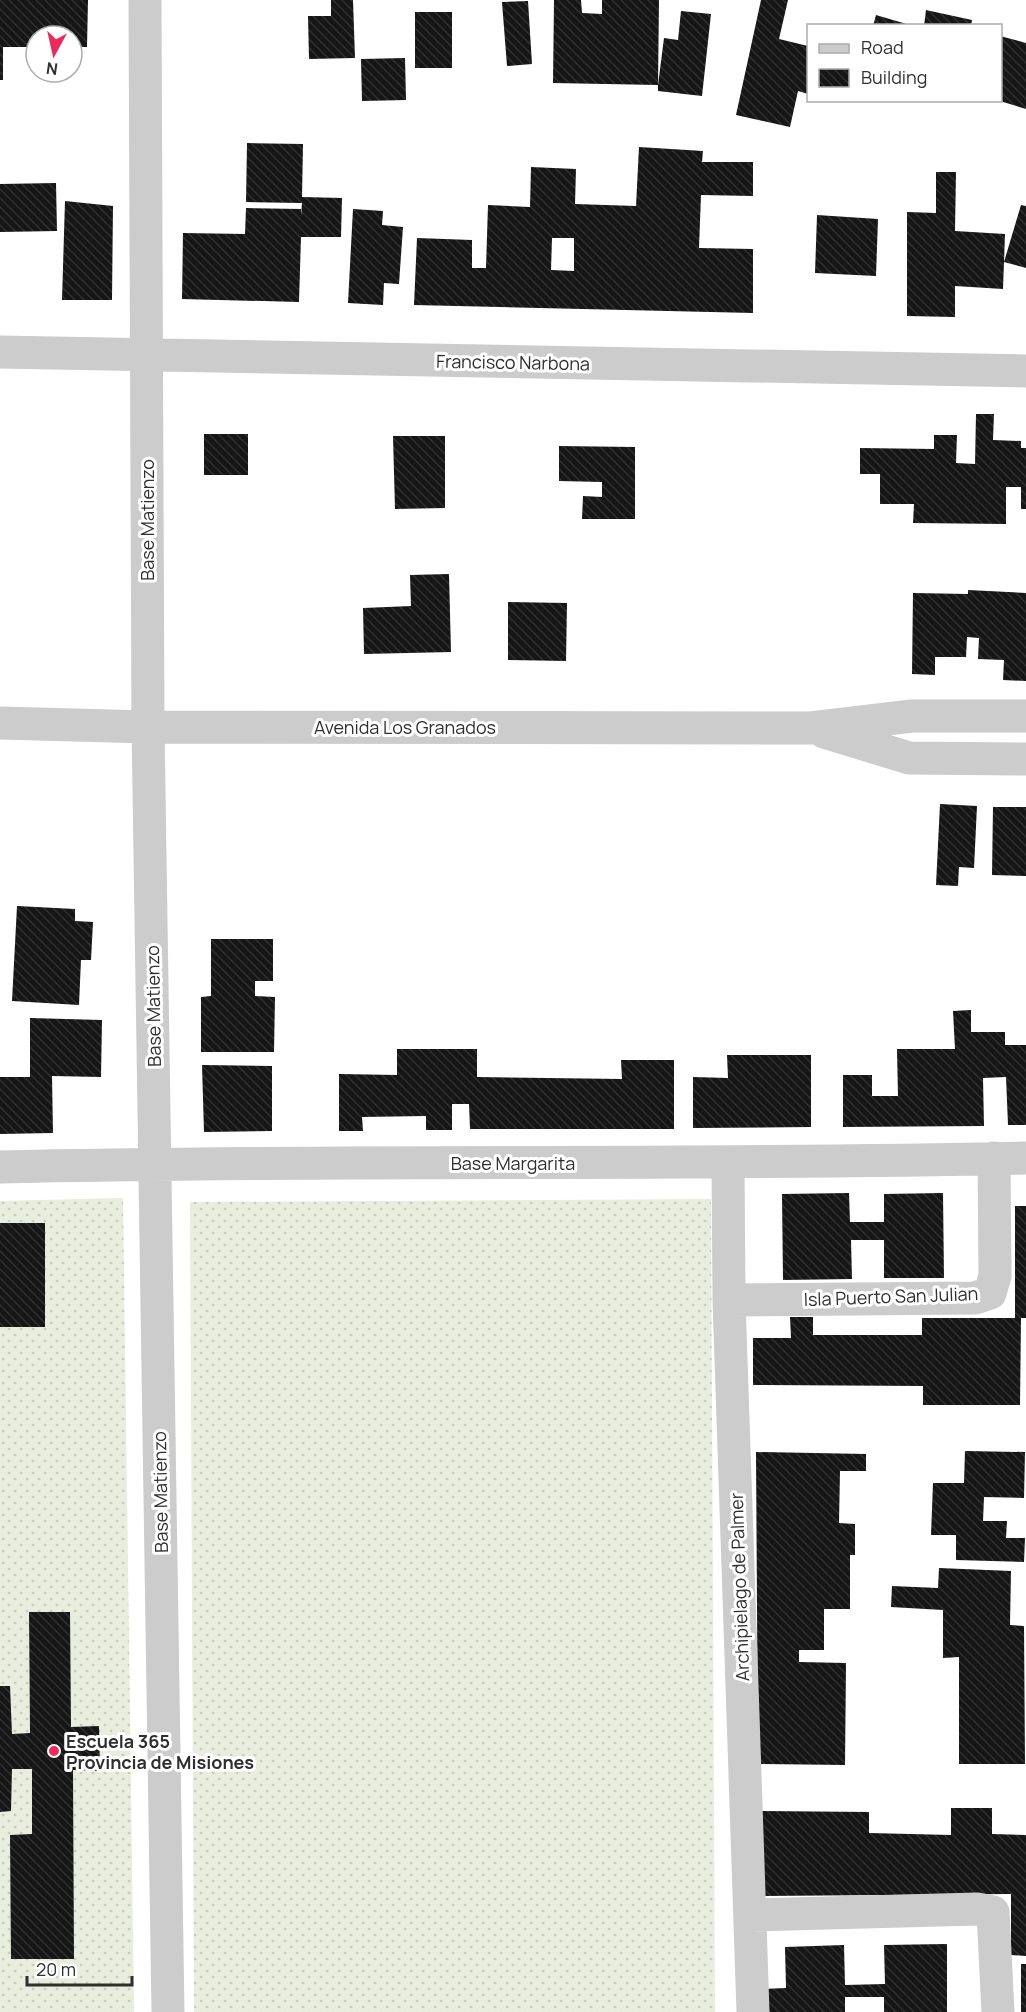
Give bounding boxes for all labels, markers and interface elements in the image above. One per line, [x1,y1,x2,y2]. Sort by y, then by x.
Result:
north arrow [24,24,84,84]
legend [807,24,1002,102]
text: Road [861,35,904,59]
text: N [45,57,59,81]
text: Building [861,65,927,89]
street label: Francisco Narbona [436,349,590,375]
street label: Base Matienzo [135,459,159,581]
street label: Avenida Los Granados [314,715,496,739]
street label: Base Matienzo [140,945,166,1067]
street label: Base Margarita [451,1151,575,1175]
street label: Isla Puerto San Julian [803,1281,979,1311]
street label: Base Matienzo [147,1431,173,1553]
street label: Archipielago de Palmer [724,1492,754,1682]
place label: Escuela 365 Provincia de Misiones [66,1729,254,1774]
marker: Escuela 365 Provincia de Misiones [47,1744,61,1758]
scale bar [27,1949,132,1987]
text: 20 m [36,1957,76,1981]

